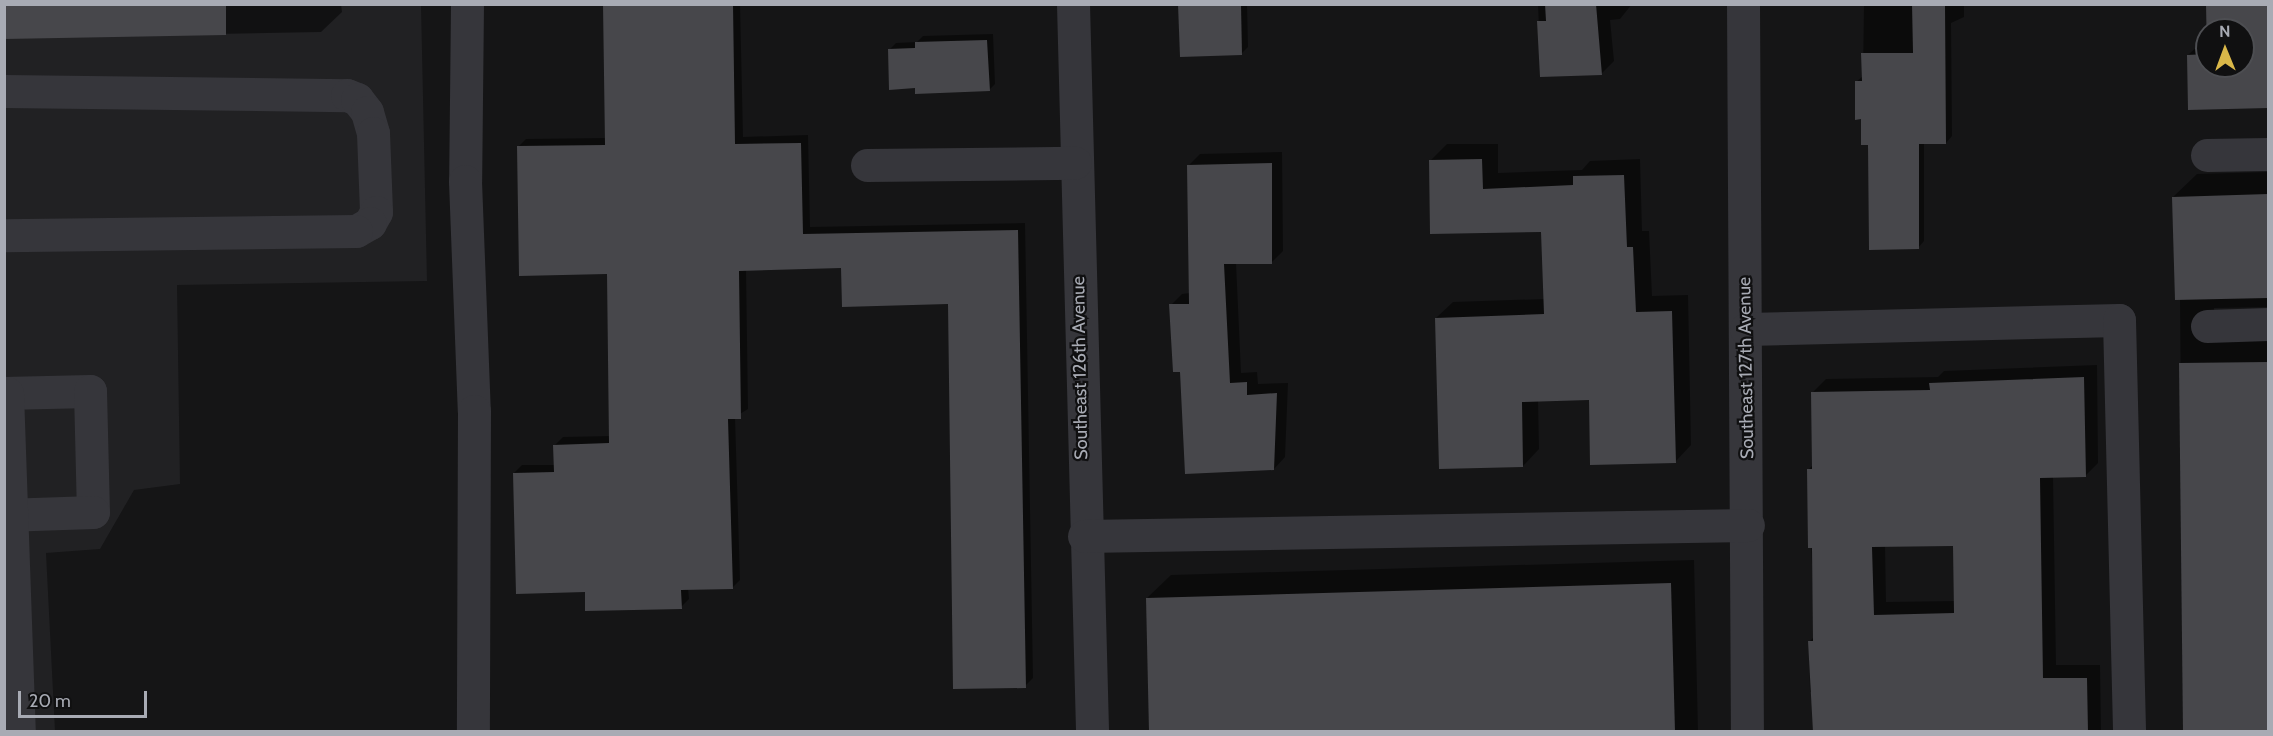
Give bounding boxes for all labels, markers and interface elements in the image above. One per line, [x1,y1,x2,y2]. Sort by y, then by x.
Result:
north arrow [2195,18,2255,78]
text: N [2219,22,2231,41]
street label: Southeast 126th Avenue [1068,276,1092,460]
street label: Southeast 127th Avenue [1734,277,1758,459]
scale bar [21,679,150,717]
text: 20 m [29,690,71,712]

